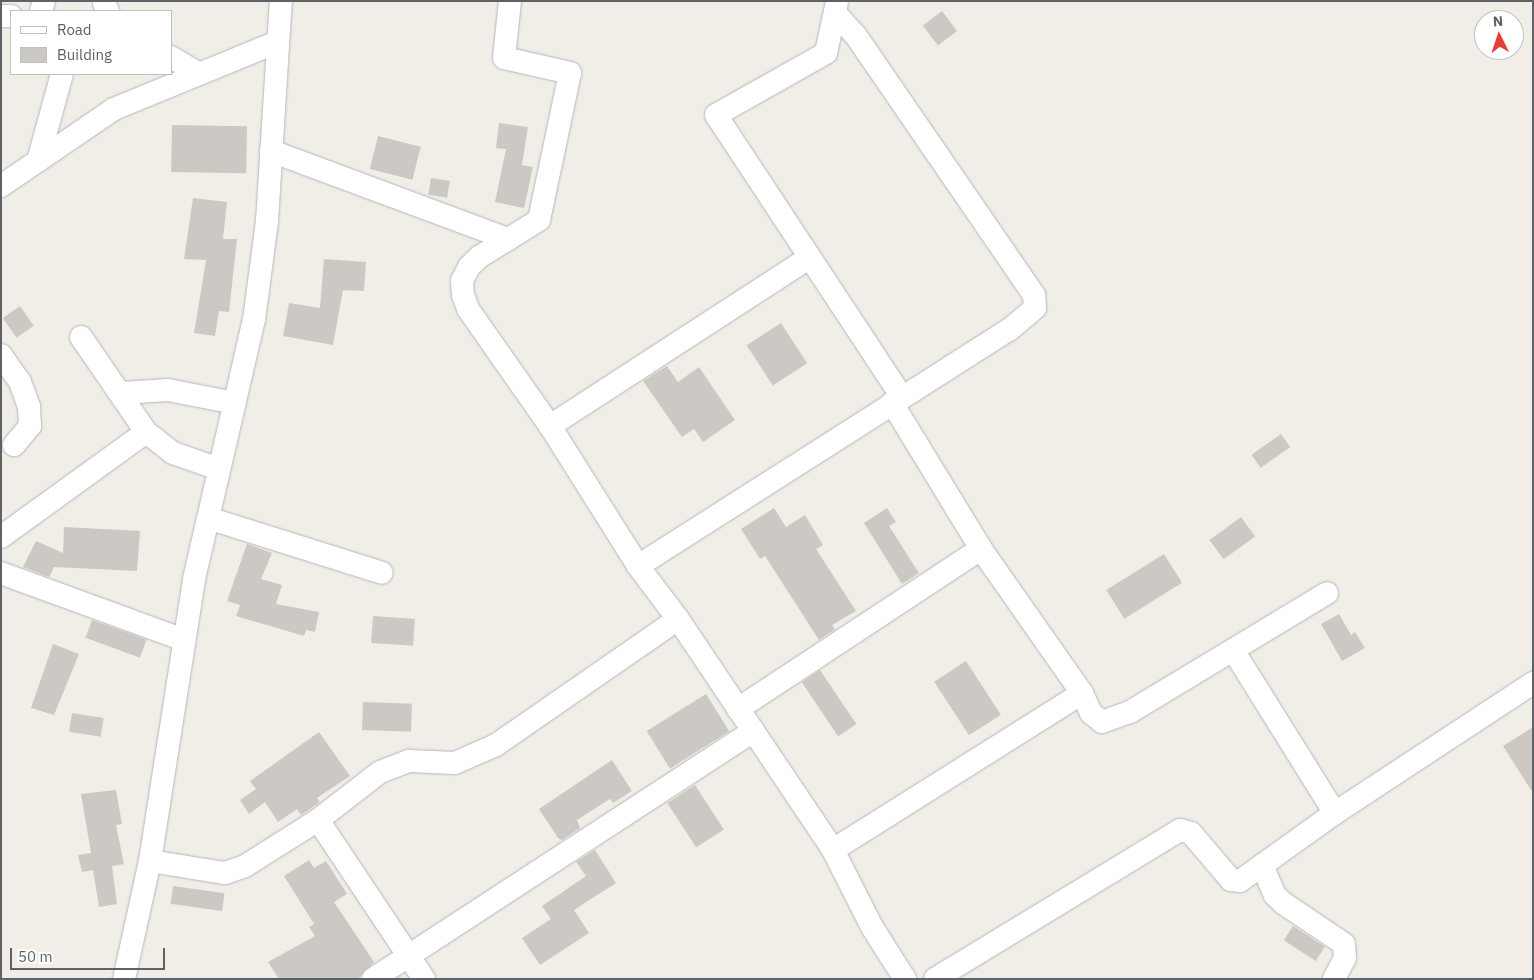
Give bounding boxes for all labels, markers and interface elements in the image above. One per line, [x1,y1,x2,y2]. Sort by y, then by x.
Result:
legend [10,10,172,75]
north arrow [1474,10,1524,60]
text: N [1492,12,1504,30]
text: Road [57,20,92,39]
text: Building [57,45,112,64]
scale bar [12,938,168,970]
text: 50 m [18,947,53,966]

